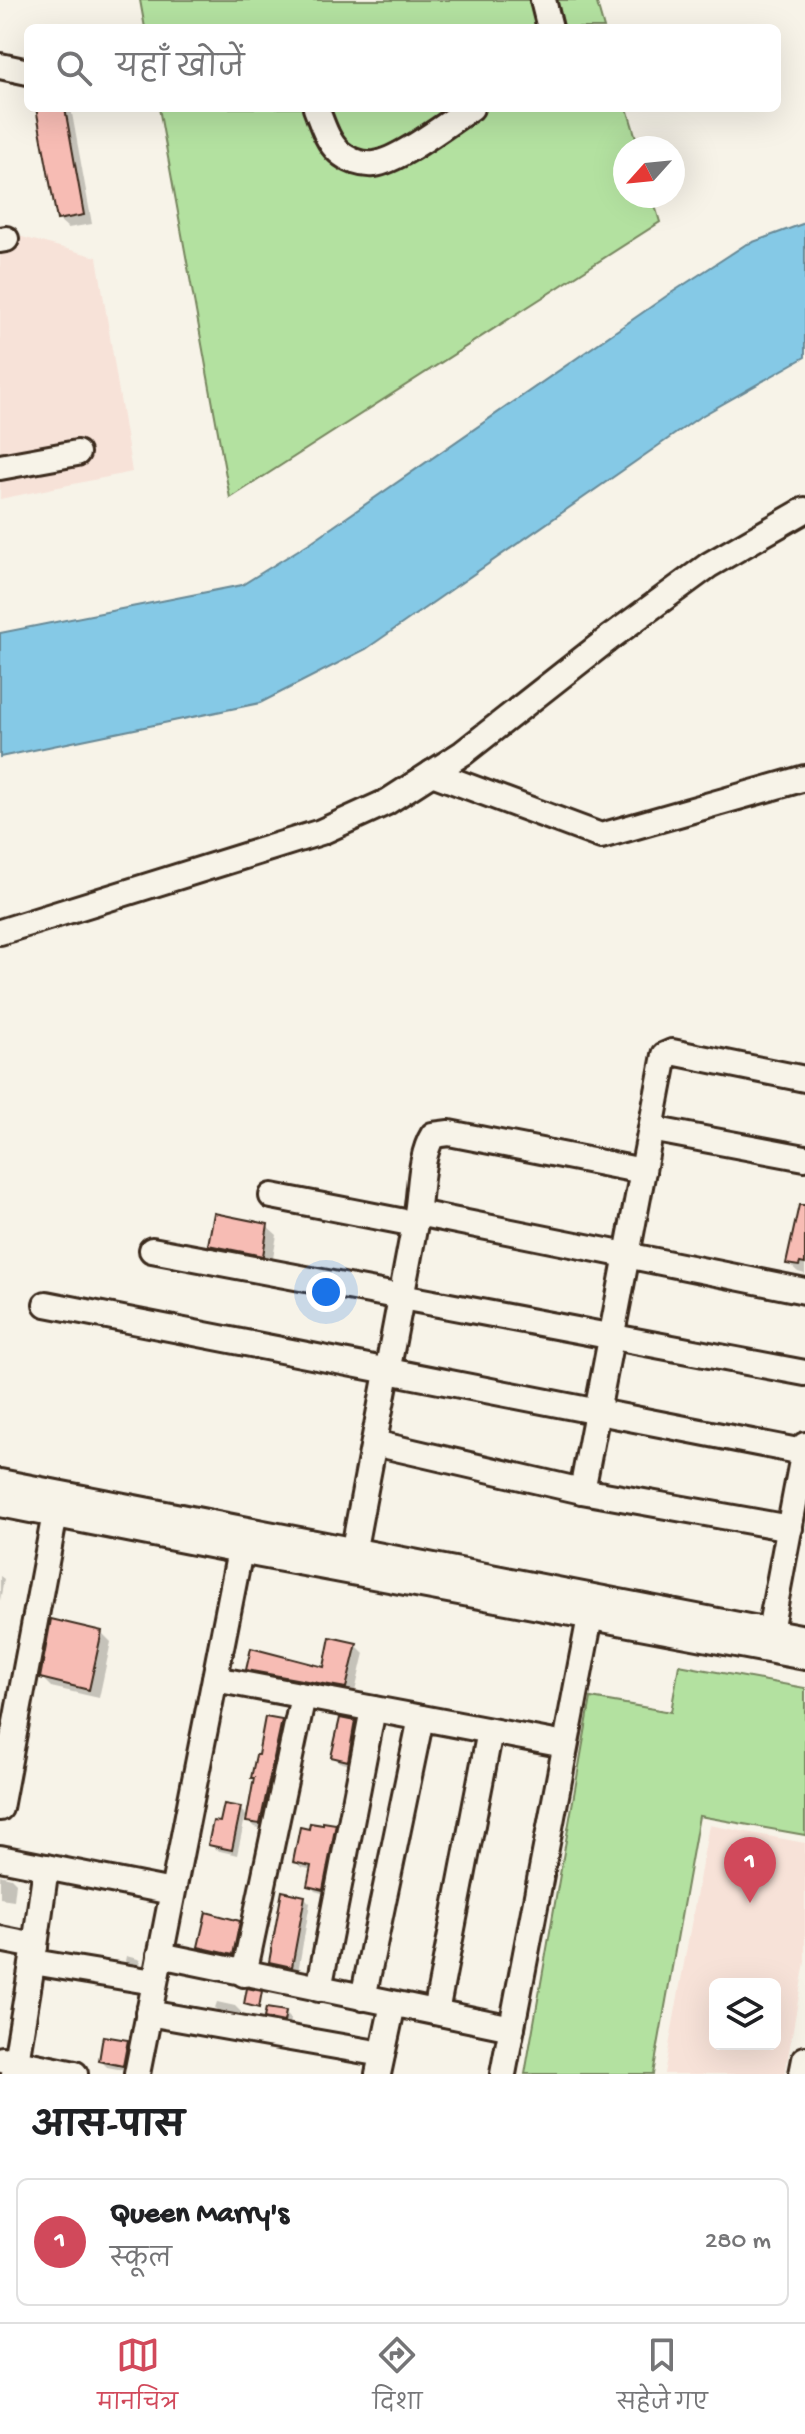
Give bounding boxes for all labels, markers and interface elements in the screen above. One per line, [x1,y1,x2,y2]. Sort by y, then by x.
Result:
search box [24,24,781,112]
icon: search [52,46,96,90]
text: यहाँ खोजें [116,53,244,88]
north arrow [613,136,685,208]
your location [306,1272,346,1312]
pin: 1 [724,1837,776,1903]
map controls [709,1978,781,2050]
button: layers [709,1978,781,2050]
text: आस-पास [32,2109,184,2149]
text: Queen Marry's [110,2198,289,2233]
text: 1 [55,2227,65,2258]
text: 280 m [705,2227,771,2258]
text: स्कूल [110,2246,172,2277]
tab: मानचित्र [97,2333,178,2426]
tab: दिशा [372,2333,422,2426]
tab: सहेजे गए [617,2333,708,2426]

